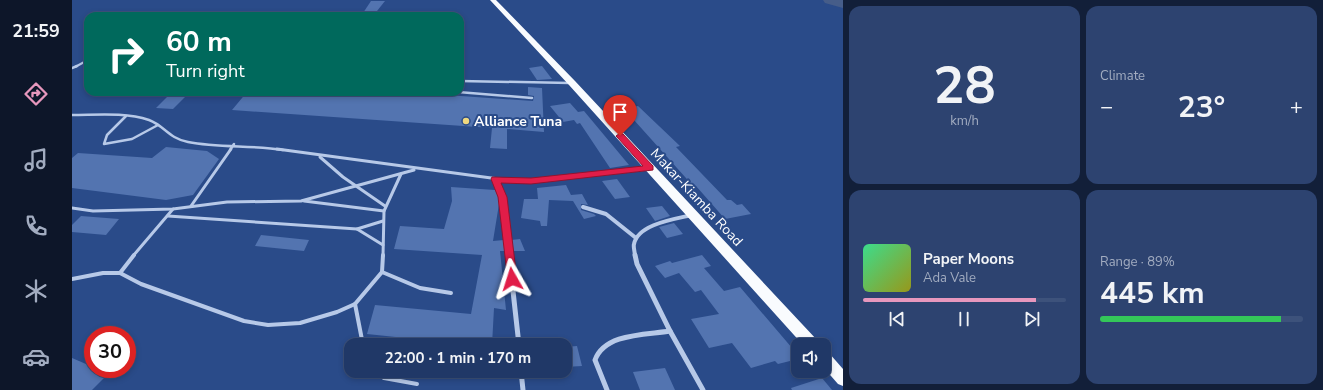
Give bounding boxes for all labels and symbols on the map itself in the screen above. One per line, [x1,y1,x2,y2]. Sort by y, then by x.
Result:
pin [603,95,637,136]
place label: Alliance Tuna [474,112,562,131]
marker: Alliance Tuna [461,116,471,126]
street label: Makar-Kiamba Road [646,144,747,250]
position arrow [491,258,533,300]
speed limit sign: 30 [84,326,136,378]

